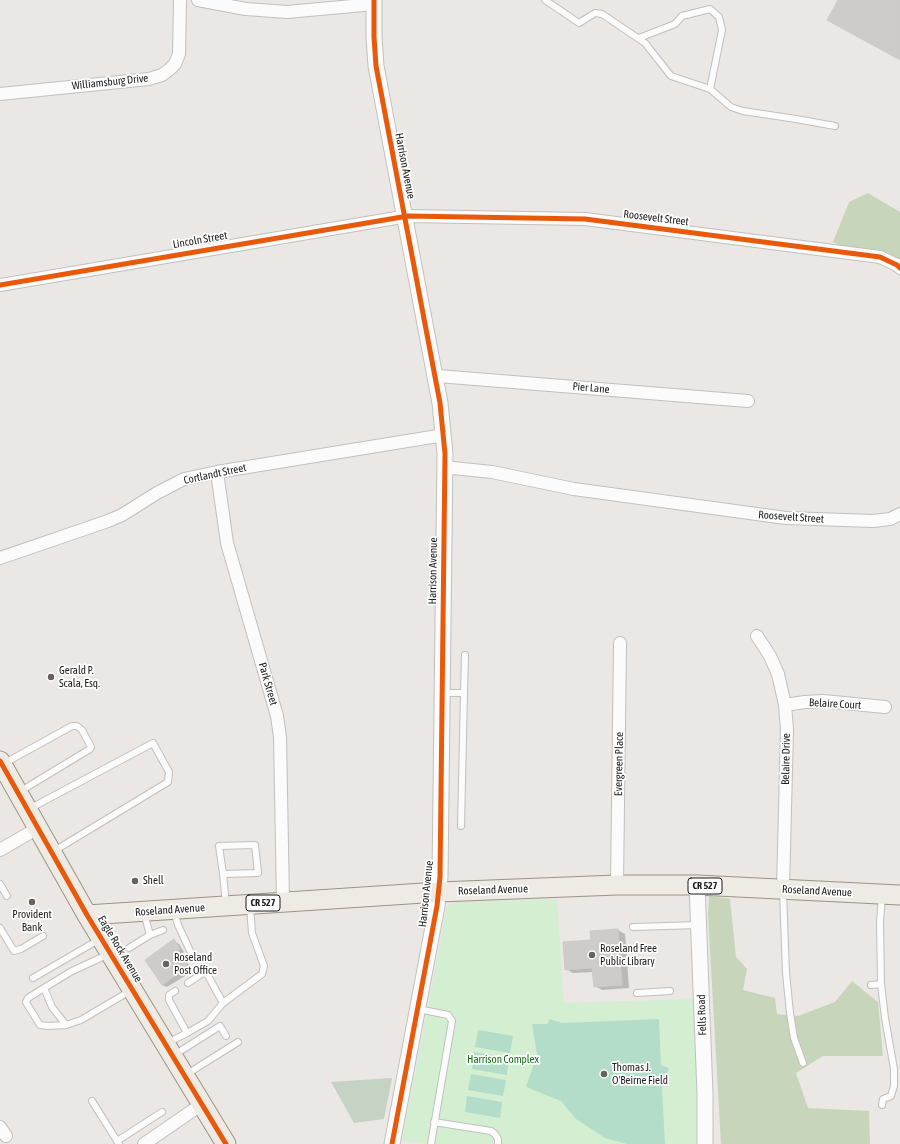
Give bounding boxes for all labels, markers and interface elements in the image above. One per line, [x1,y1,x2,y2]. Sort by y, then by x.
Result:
street label: Williamsburg Drive [71,71,149,93]
street label: Harrison Avenue [392,132,418,200]
street label: Roosevelt Street [623,207,689,229]
street label: Lincoln Street [172,229,228,251]
street label: Pier Lane [572,380,610,396]
street label: Cortlandt Street [182,461,248,487]
street label: Roosevelt Street [758,508,824,526]
street label: Harrison Avenue [426,537,440,605]
street label: Park Street [256,661,280,707]
place label: Gerald P. Scala, Esq. [59,664,100,690]
marker: Gerald P. Scala, Esq. [46,672,56,682]
street label: Belaire Court [809,696,861,712]
street label: Evergreen Place [612,732,626,796]
street label: Belaire Drive [779,733,793,785]
street label: Harrison Avenue [416,860,436,928]
place label: Shell [143,874,164,888]
marker: Shell [130,876,140,886]
road number: CR 527 [688,878,722,894]
street label: Roseland Avenue [458,882,528,898]
street label: Roseland Avenue [782,883,852,899]
road number: CR 527 [246,895,280,911]
marker: Provident Bank [27,897,37,907]
street label: Roseland Avenue [135,901,205,919]
place label: Provident Bank [12,908,52,934]
street label: Eagle Rock Avenue [95,913,145,985]
place label: Roseland Free Public Library [600,942,657,968]
marker: Roseland Free Public Library [587,950,597,960]
place label: Roseland Post Office [174,951,217,977]
marker: Roseland Post Office [161,959,171,969]
street label: Fells Road [695,994,709,1036]
park label: Harrison Complex [467,1053,539,1067]
place label: Thomas J. O'Beirne Field [612,1061,668,1087]
marker: Thomas J. O'Beirne Field [599,1069,609,1079]

